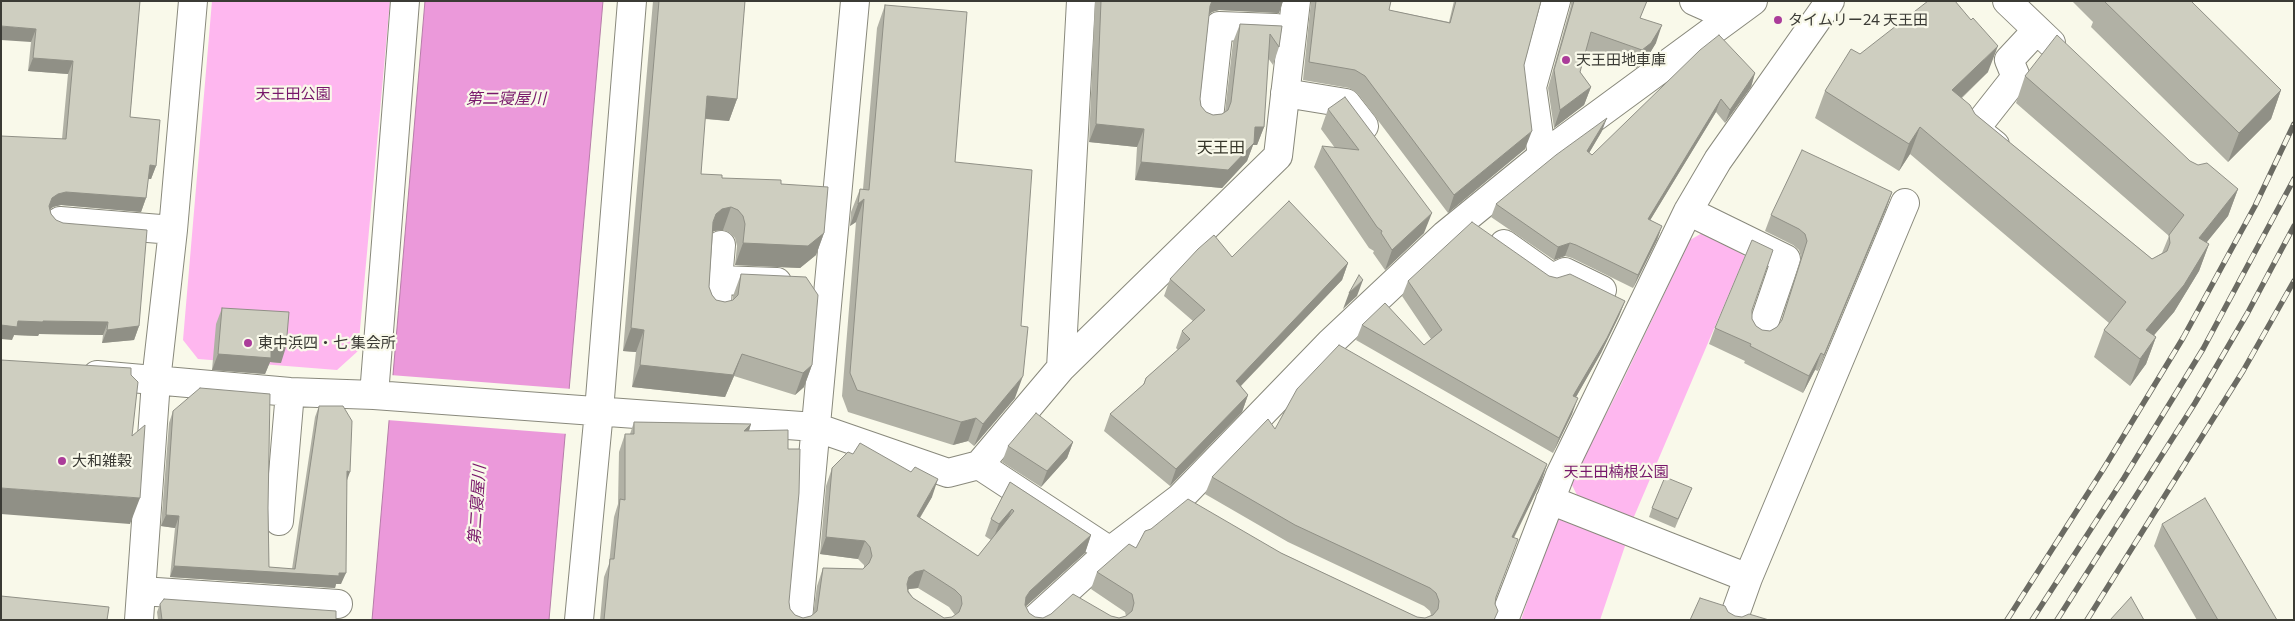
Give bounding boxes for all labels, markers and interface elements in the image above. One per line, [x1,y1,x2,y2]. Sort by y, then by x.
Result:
place label: タイムリー24 天王田 [1788,11,1928,29]
marker: タイムリー24 天王田 [1772,14,1784,26]
place label: 天王田地車庫 [1576,51,1666,69]
marker: 天王田地車庫 [1560,54,1572,66]
park label: 天王田公園 [256,85,330,103]
water label: 第二寝屋川 [466,89,546,109]
district label: 天王田 [1197,138,1245,158]
place label: 東中浜四・七 集会所 [258,334,396,352]
marker: 東中浜四・七 集会所 [242,337,254,349]
place label: 大和雑穀 [72,452,132,470]
marker: 大和雑穀 [56,455,68,467]
park label: 天王田楠根公園 [1564,463,1668,481]
water label: 第二寝屋川 [465,464,489,546]

